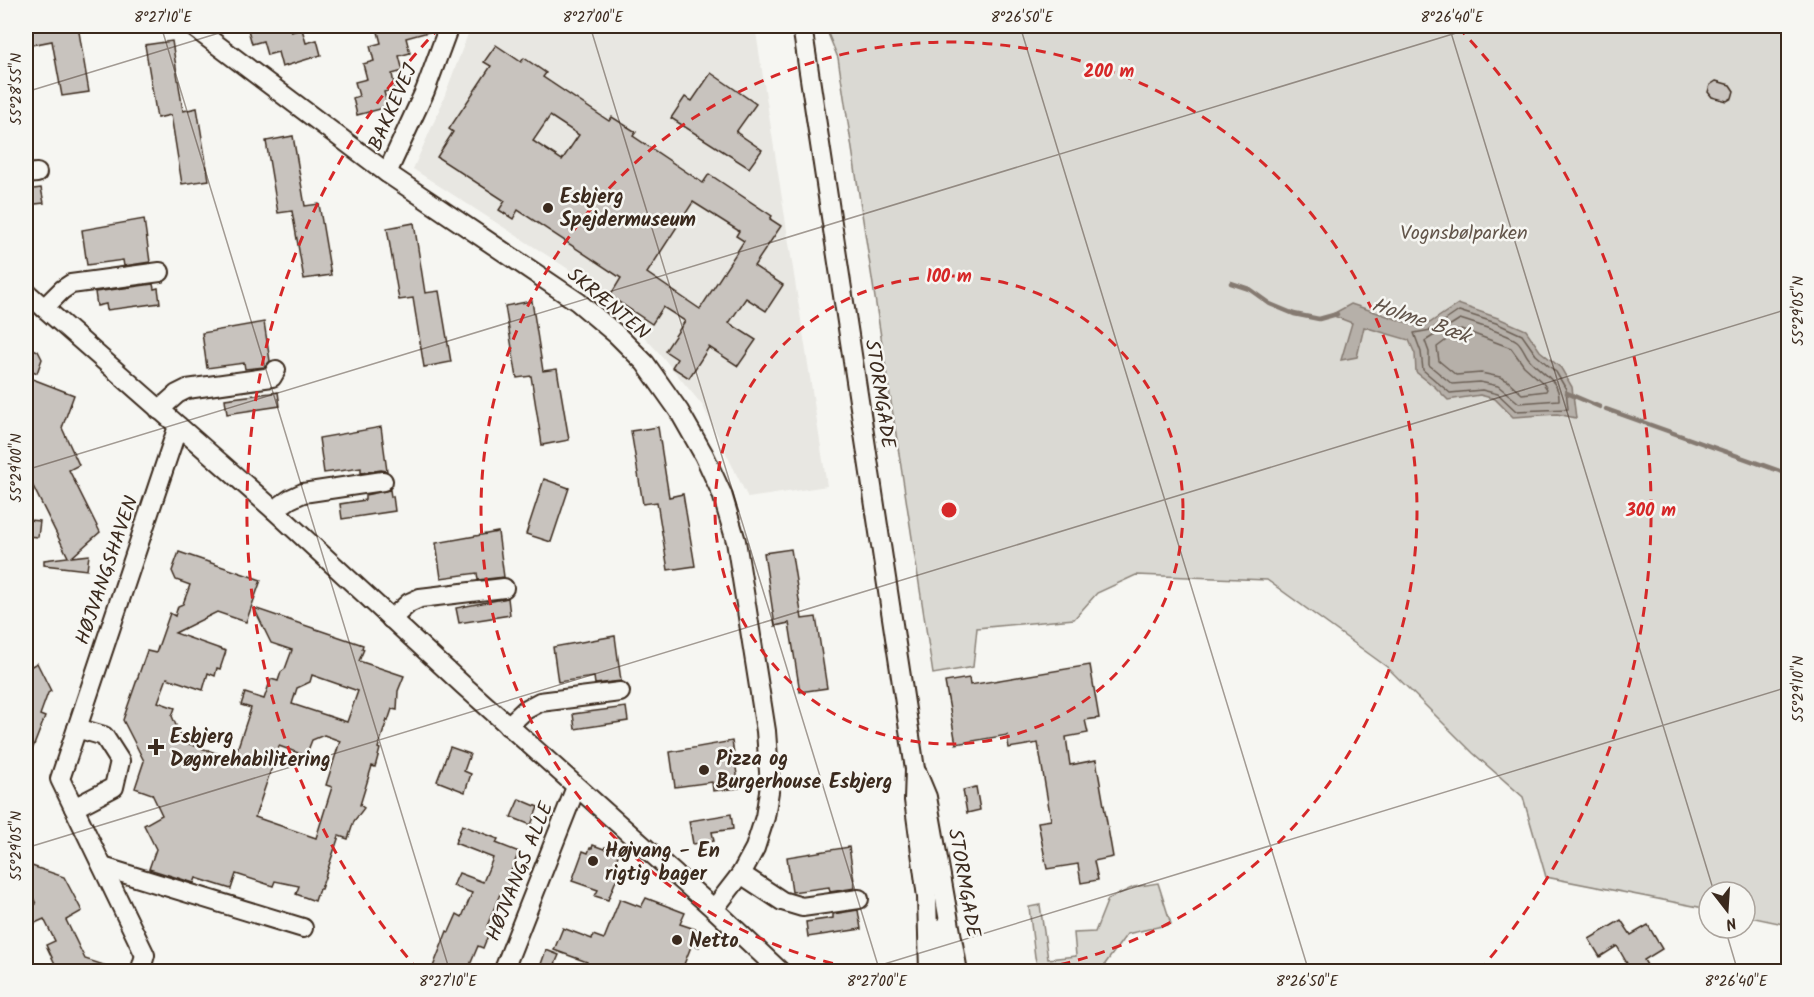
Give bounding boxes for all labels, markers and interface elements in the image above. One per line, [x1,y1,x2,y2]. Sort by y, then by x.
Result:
text: 8°27'10"E [134,6,193,30]
text: 8°27'00"E [563,6,625,30]
text: 8°26'50"E [991,6,1055,30]
text: 8°26'40"E [1421,6,1485,30]
text: 55°28'55"N [5,53,29,125]
text: 200 m [1084,58,1135,87]
street label: BAKKEVEJ [361,59,427,156]
place label: Esbjerg Spejdermuseum [560,182,696,237]
marker: Esbjerg Spejdermuseum [541,201,555,215]
park label: Vognsbølparken [1400,218,1528,250]
street label: SKRÆNTEN [559,260,656,349]
text: 100 m [926,263,972,292]
text: 55°29'05"N [1787,276,1811,346]
water label: Holme Bæk [1367,289,1477,355]
street label: STORMGADE [855,337,904,452]
text: 55°29'00"N [5,433,29,503]
street label: HØJVANGSHAVEN [67,492,148,649]
text: 300 m [1625,497,1676,526]
centre of rings [939,500,959,520]
text: 55°29'10"N [1787,656,1811,722]
place label: Esbjerg Døgnrehabilitering [170,722,331,777]
marker: Esbjerg Døgnrehabilitering [147,738,165,756]
place label: Pizza og Burgerhouse Esbjerg [716,744,892,799]
marker: Pizza og Burgerhouse Esbjerg [697,763,711,777]
street label: HØJVANGS ALLE [478,796,564,946]
text: 55°29'05"N [5,811,29,881]
street label: STORMGADE [938,826,989,942]
place label: Højvang - En rigtig bager [605,836,720,891]
marker: Højvang - En rigtig bager [586,854,600,868]
north arrow [1697,880,1757,940]
text: N [1722,909,1739,936]
place label: Netto [689,926,739,958]
marker: Netto [670,933,684,947]
text: 8°27'10"E [419,970,478,994]
text: 8°27'00"E [847,970,909,994]
text: 8°26'50"E [1276,970,1340,994]
text: 8°26'40"E [1705,970,1769,994]

